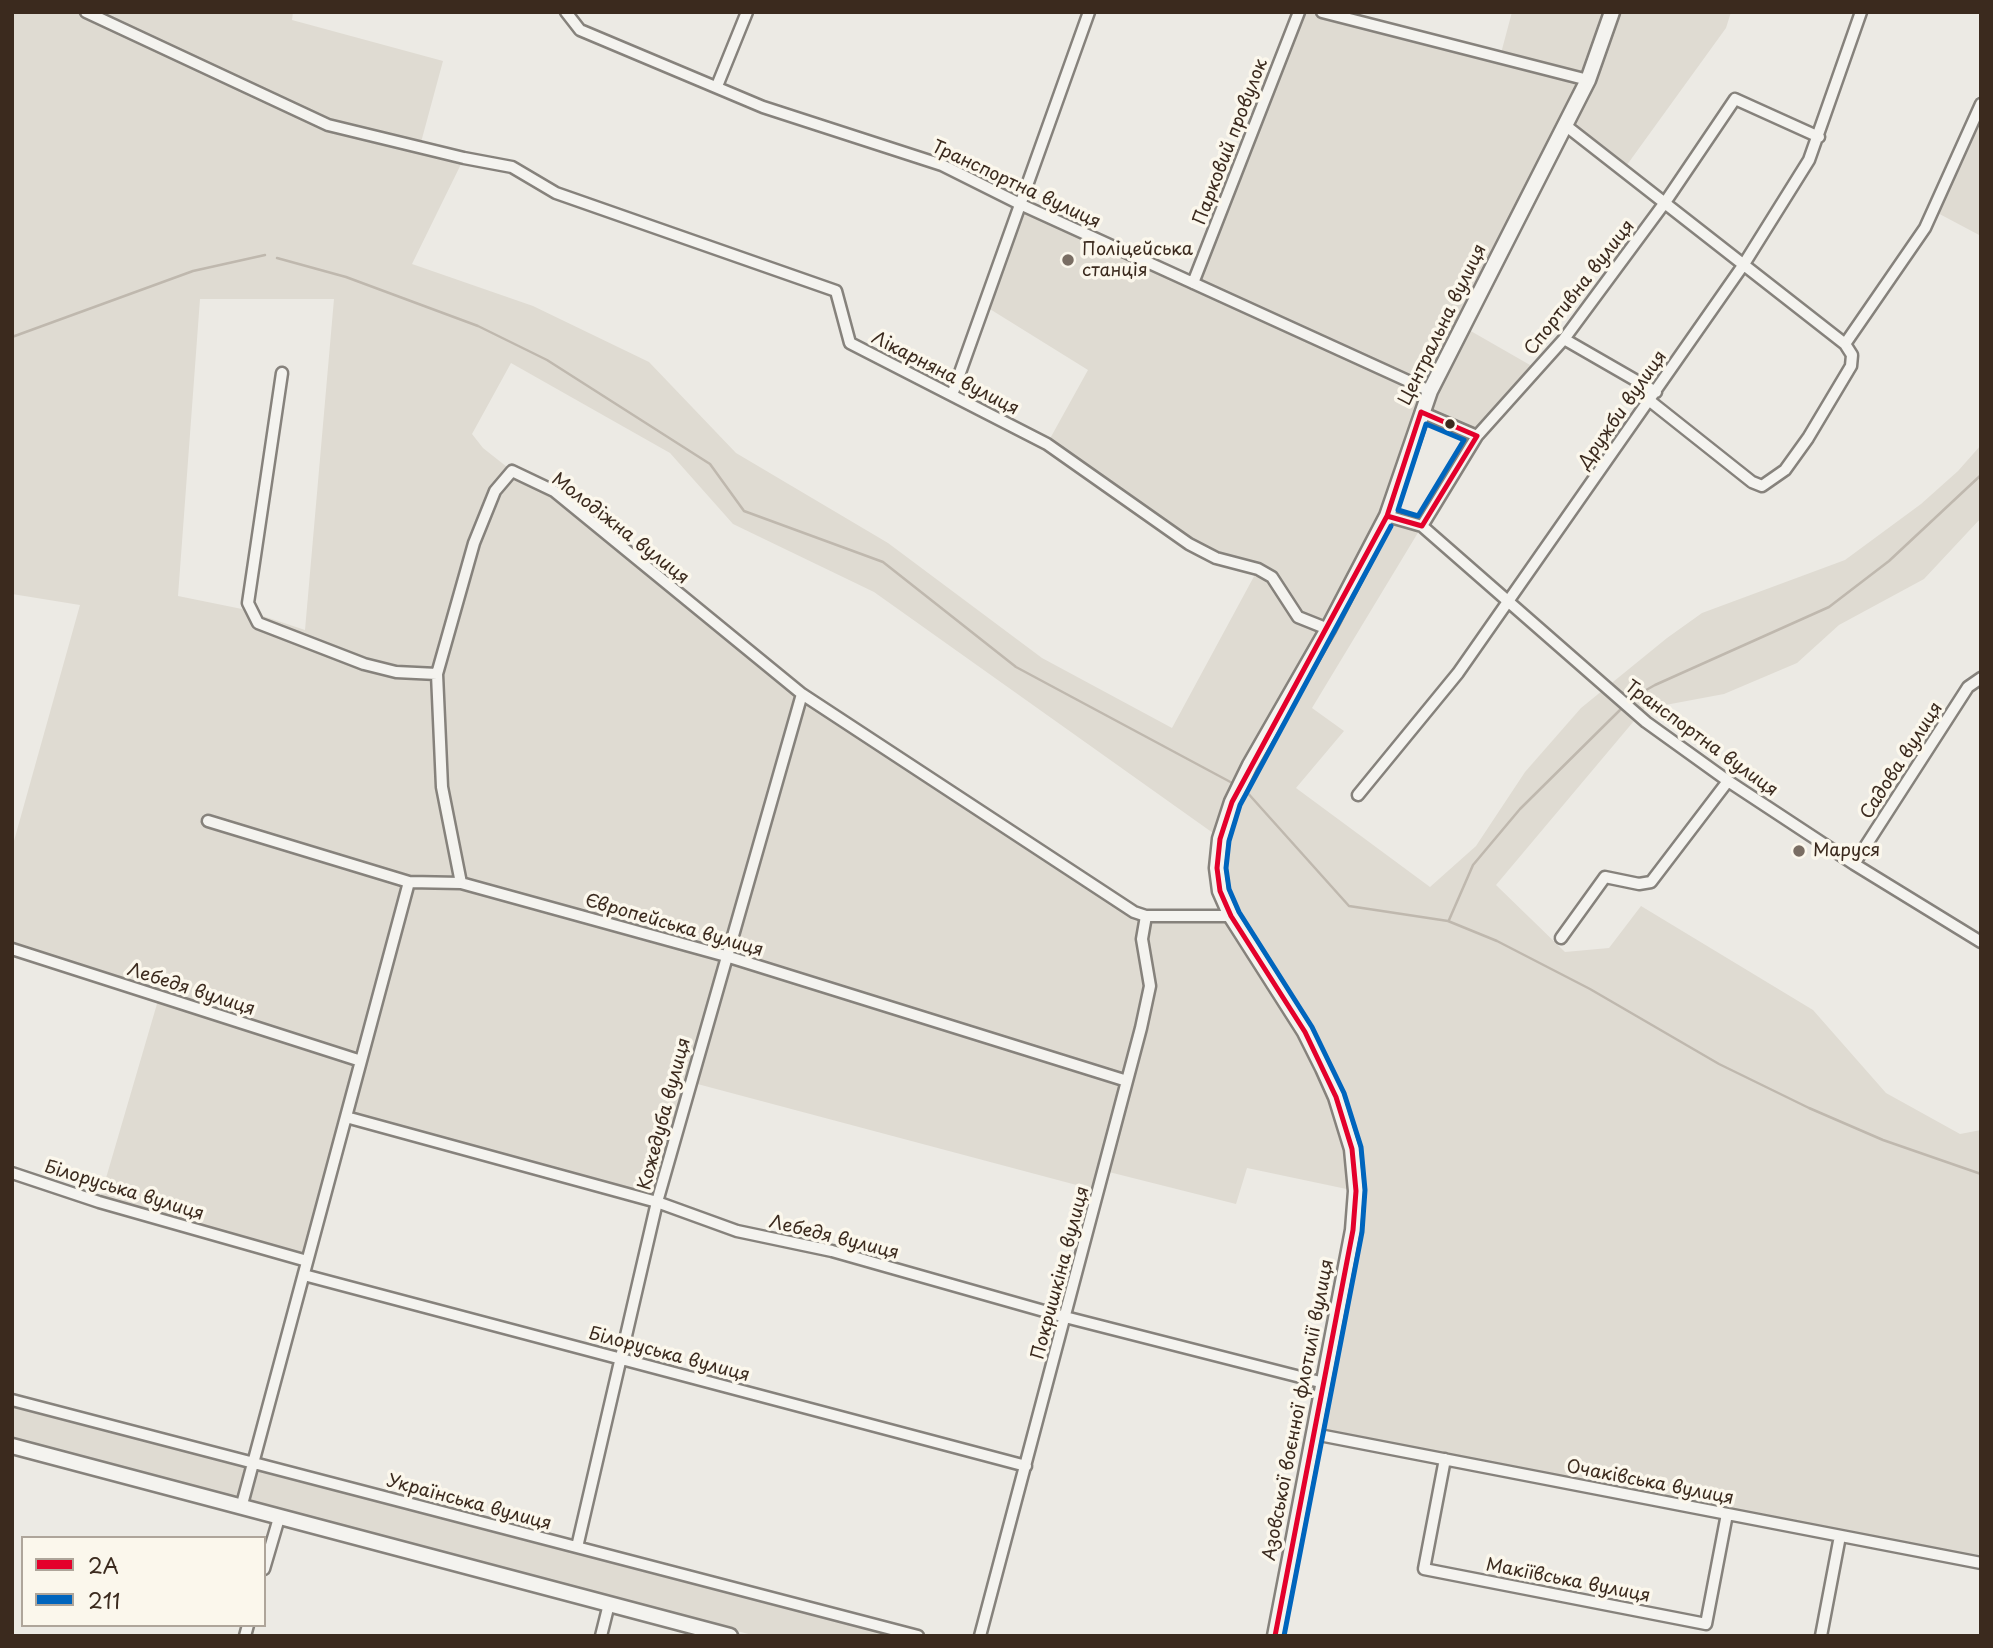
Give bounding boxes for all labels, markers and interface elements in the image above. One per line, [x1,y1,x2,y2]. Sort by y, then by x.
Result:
street label: Парковий провулок [1189,56,1273,228]
street label: Транспортна вулиця [928,136,1104,234]
street label: Спортивна вулиця [1520,216,1640,360]
place label: Поліцейська станція [1082,239,1193,282]
street label: Центральна вулиця [1395,241,1491,409]
marker: Поліцейська станція [1060,252,1076,268]
street label: Лікарняна вулиця [868,328,1022,420]
street label: Дружби вулиця [1574,347,1672,473]
unlabelled marker [1443,417,1457,431]
street label: Молодіжна вулиця [547,469,693,589]
street label: Транспортна вулиця [1620,676,1782,802]
street label: Садова вулиця [1856,698,1948,824]
place label: Маруся [1813,840,1880,862]
marker: Маруся [1791,843,1807,859]
street label: Європейська вулиця [582,890,766,962]
street label: Лебедя вулиця [124,959,258,1021]
street label: Кожедуба вулиця [634,1036,696,1192]
street label: Білоруська вулиця [42,1156,206,1226]
street label: Покришкіна вулиця [1027,1184,1095,1362]
street label: Лебедя вулиця [767,1211,901,1265]
street label: Азовської воєнної флотилії вулиця [1259,1258,1339,1562]
street label: Білоруська вулиця [586,1323,752,1387]
street label: Очаківська вулиця [1564,1456,1736,1510]
street label: Українська вулиця [384,1471,554,1535]
legend [21,1536,266,1627]
text: 2А [88,1549,119,1581]
street label: Макіївська вулиця [1484,1554,1652,1608]
text: 211 [88,1584,120,1616]

